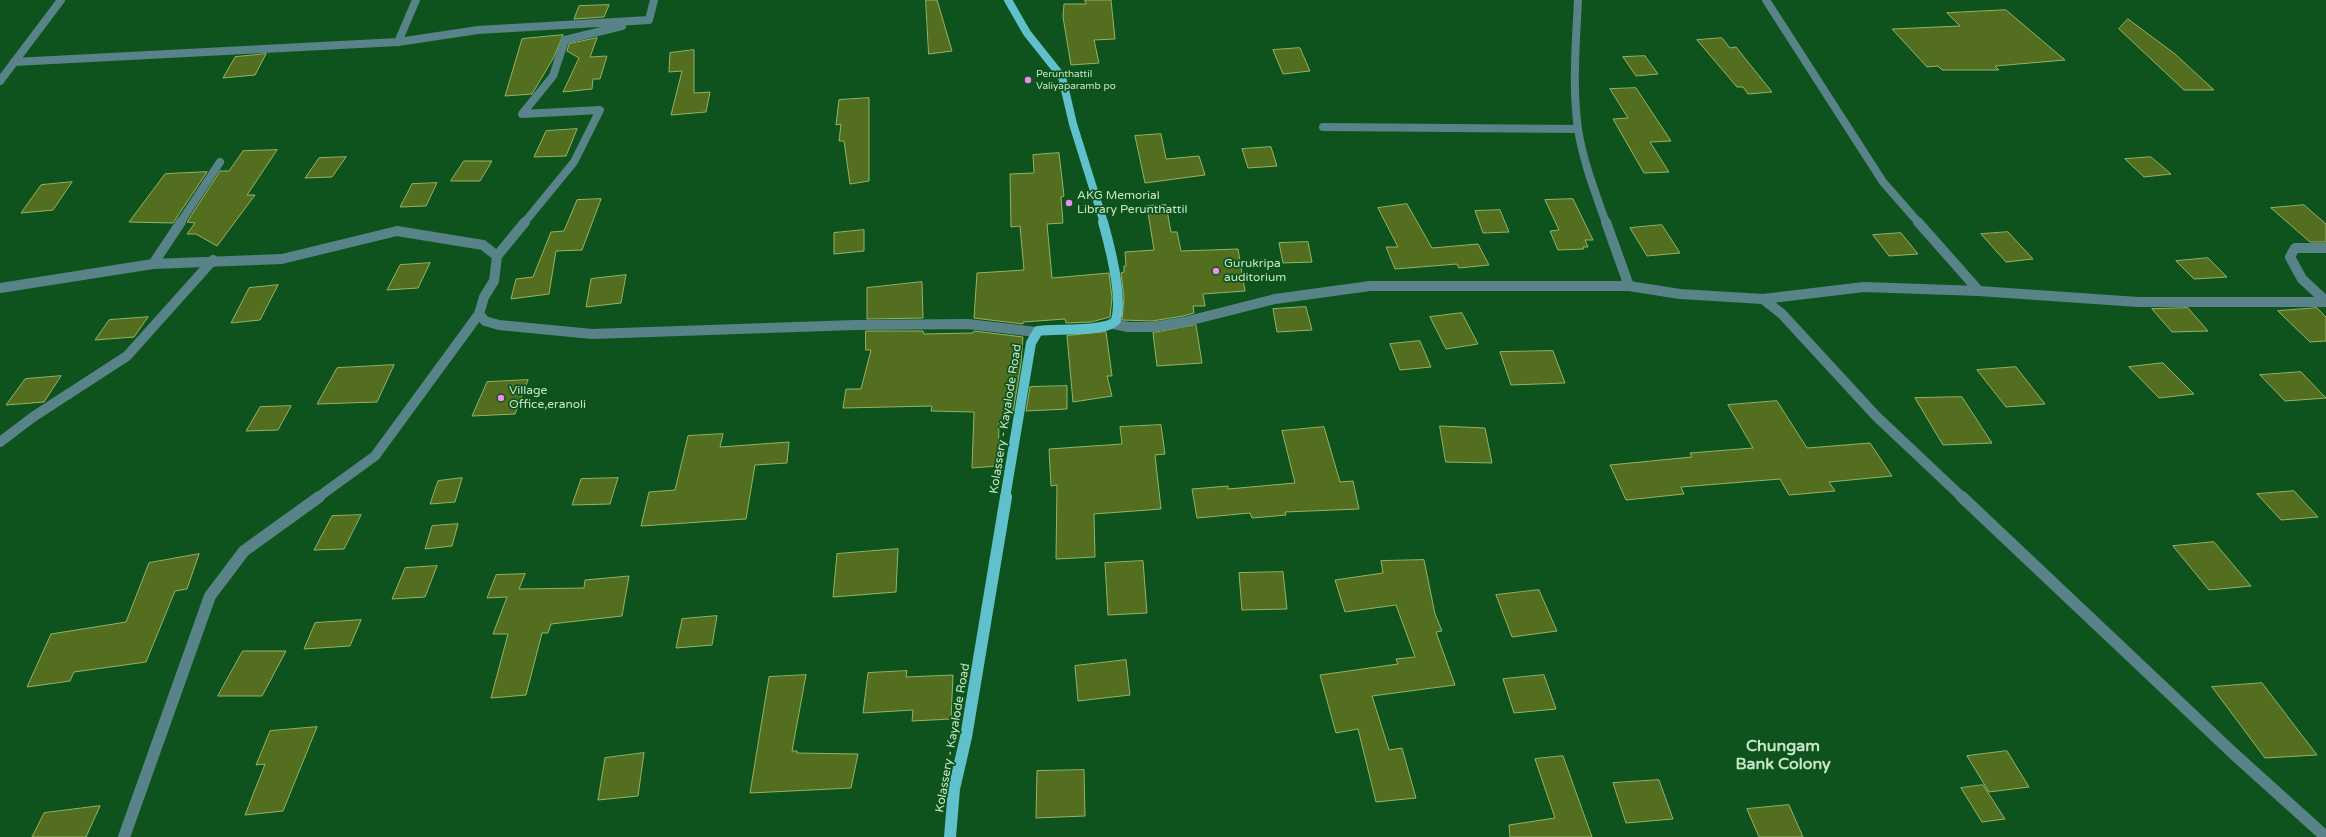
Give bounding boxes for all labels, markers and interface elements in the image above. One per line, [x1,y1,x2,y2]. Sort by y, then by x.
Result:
place label: Perunthattil Valiyaparamb po [1036,68,1116,92]
marker: Perunthattil Valiyaparamb po [1023,75,1033,85]
place label: AKG Memorial Library Perunthattil [1077,189,1187,217]
marker: AKG Memorial Library Perunthattil [1064,198,1074,208]
place label: Gurukripa auditorium [1224,257,1286,285]
marker: Gurukripa auditorium [1211,266,1221,276]
street label: Kolassery - Kayalode Road [987,343,1025,495]
place label: Village Office,eranoli [509,384,586,412]
marker: Village Office,eranoli [496,393,506,403]
street label: Kolassery - Kayalode Road [933,662,973,814]
district label: Chungam Bank Colony [1735,737,1831,775]

